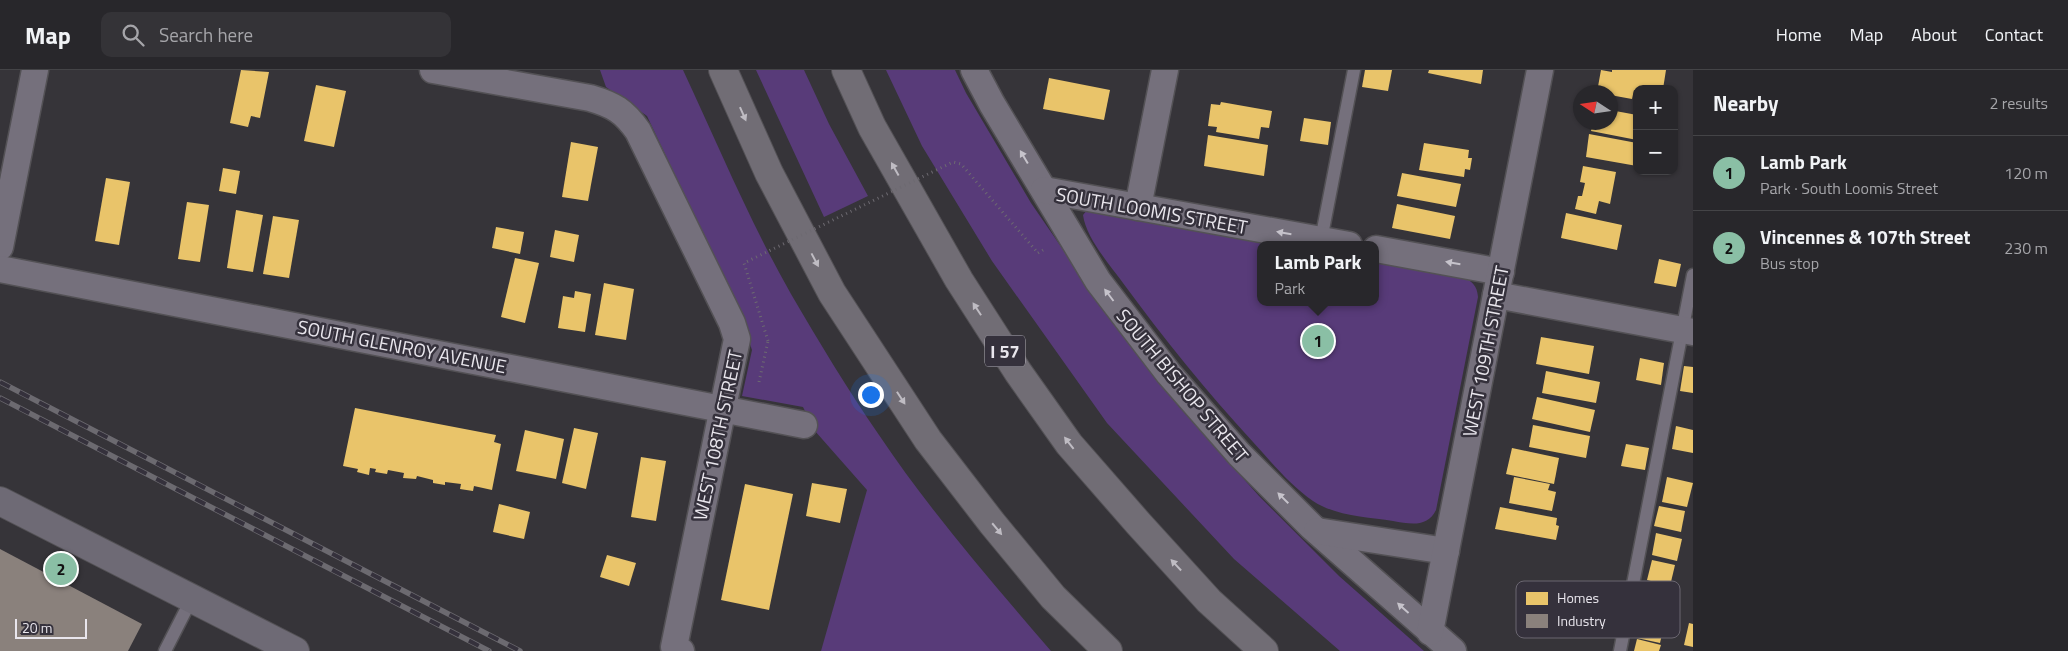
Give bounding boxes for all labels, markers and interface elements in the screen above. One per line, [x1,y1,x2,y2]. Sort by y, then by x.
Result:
search box [101,12,451,57]
text: Map [25,17,71,53]
text: Search here [159,20,253,49]
icon: search [119,21,147,49]
text: Home [1776,21,1822,48]
text: Map [1850,21,1883,48]
text: About [1911,21,1957,48]
text: Contact [1985,21,2043,48]
north arrow [1573,85,1618,130]
map controls [1633,85,1678,175]
button: + [1633,85,1678,130]
text: Nearby [1713,87,1778,119]
text: 2 results [1989,91,2048,115]
one-way arrow [739,107,747,121]
button: − [1633,130,1678,175]
text: Lamb Park [1760,147,1847,176]
one-way arrow [1019,151,1028,164]
one-way arrow [891,161,899,176]
text: 1 [1725,161,1733,185]
text: 120 m [2004,161,2048,185]
text: Park · South Loomis Street [1760,176,1938,200]
street label: SOUTH LOOMIS STREET [1054,179,1250,241]
text: Vincennes & 107th Street [1760,222,1970,251]
one-way arrow [1276,229,1292,237]
text: 2 [1725,236,1733,260]
text: 230 m [2004,236,2048,260]
popup [1257,241,1379,306]
text: Lamb Park [1275,247,1361,276]
text: Bus stop [1760,251,1819,275]
one-way arrow [811,253,819,267]
one-way arrow [1444,259,1460,267]
street label: WEST 109TH STREET [1454,263,1516,439]
text: Park [1275,276,1305,300]
one-way arrow [1104,289,1115,302]
one-way arrow [973,302,982,316]
street label: SOUTH BISHOP STREET [1110,302,1256,468]
street label: SOUTH GLENROY AVENUE [295,312,509,380]
pin: 1 [1302,322,1334,360]
road number: I 57 [985,336,1025,366]
street label: WEST 108TH STREET [685,347,749,523]
your location [858,382,884,408]
one-way arrow [896,391,905,404]
one-way arrow [1064,436,1074,450]
one-way arrow [1277,492,1289,504]
one-way arrow [991,522,1002,535]
pin: 2 [45,550,77,588]
one-way arrow [1170,559,1182,571]
legend [1516,581,1680,638]
text: Homes [1557,587,1599,608]
one-way arrow [1397,602,1409,614]
text: Industry [1557,610,1606,631]
scale bar [15,616,88,639]
text: 20 m [22,617,52,638]

